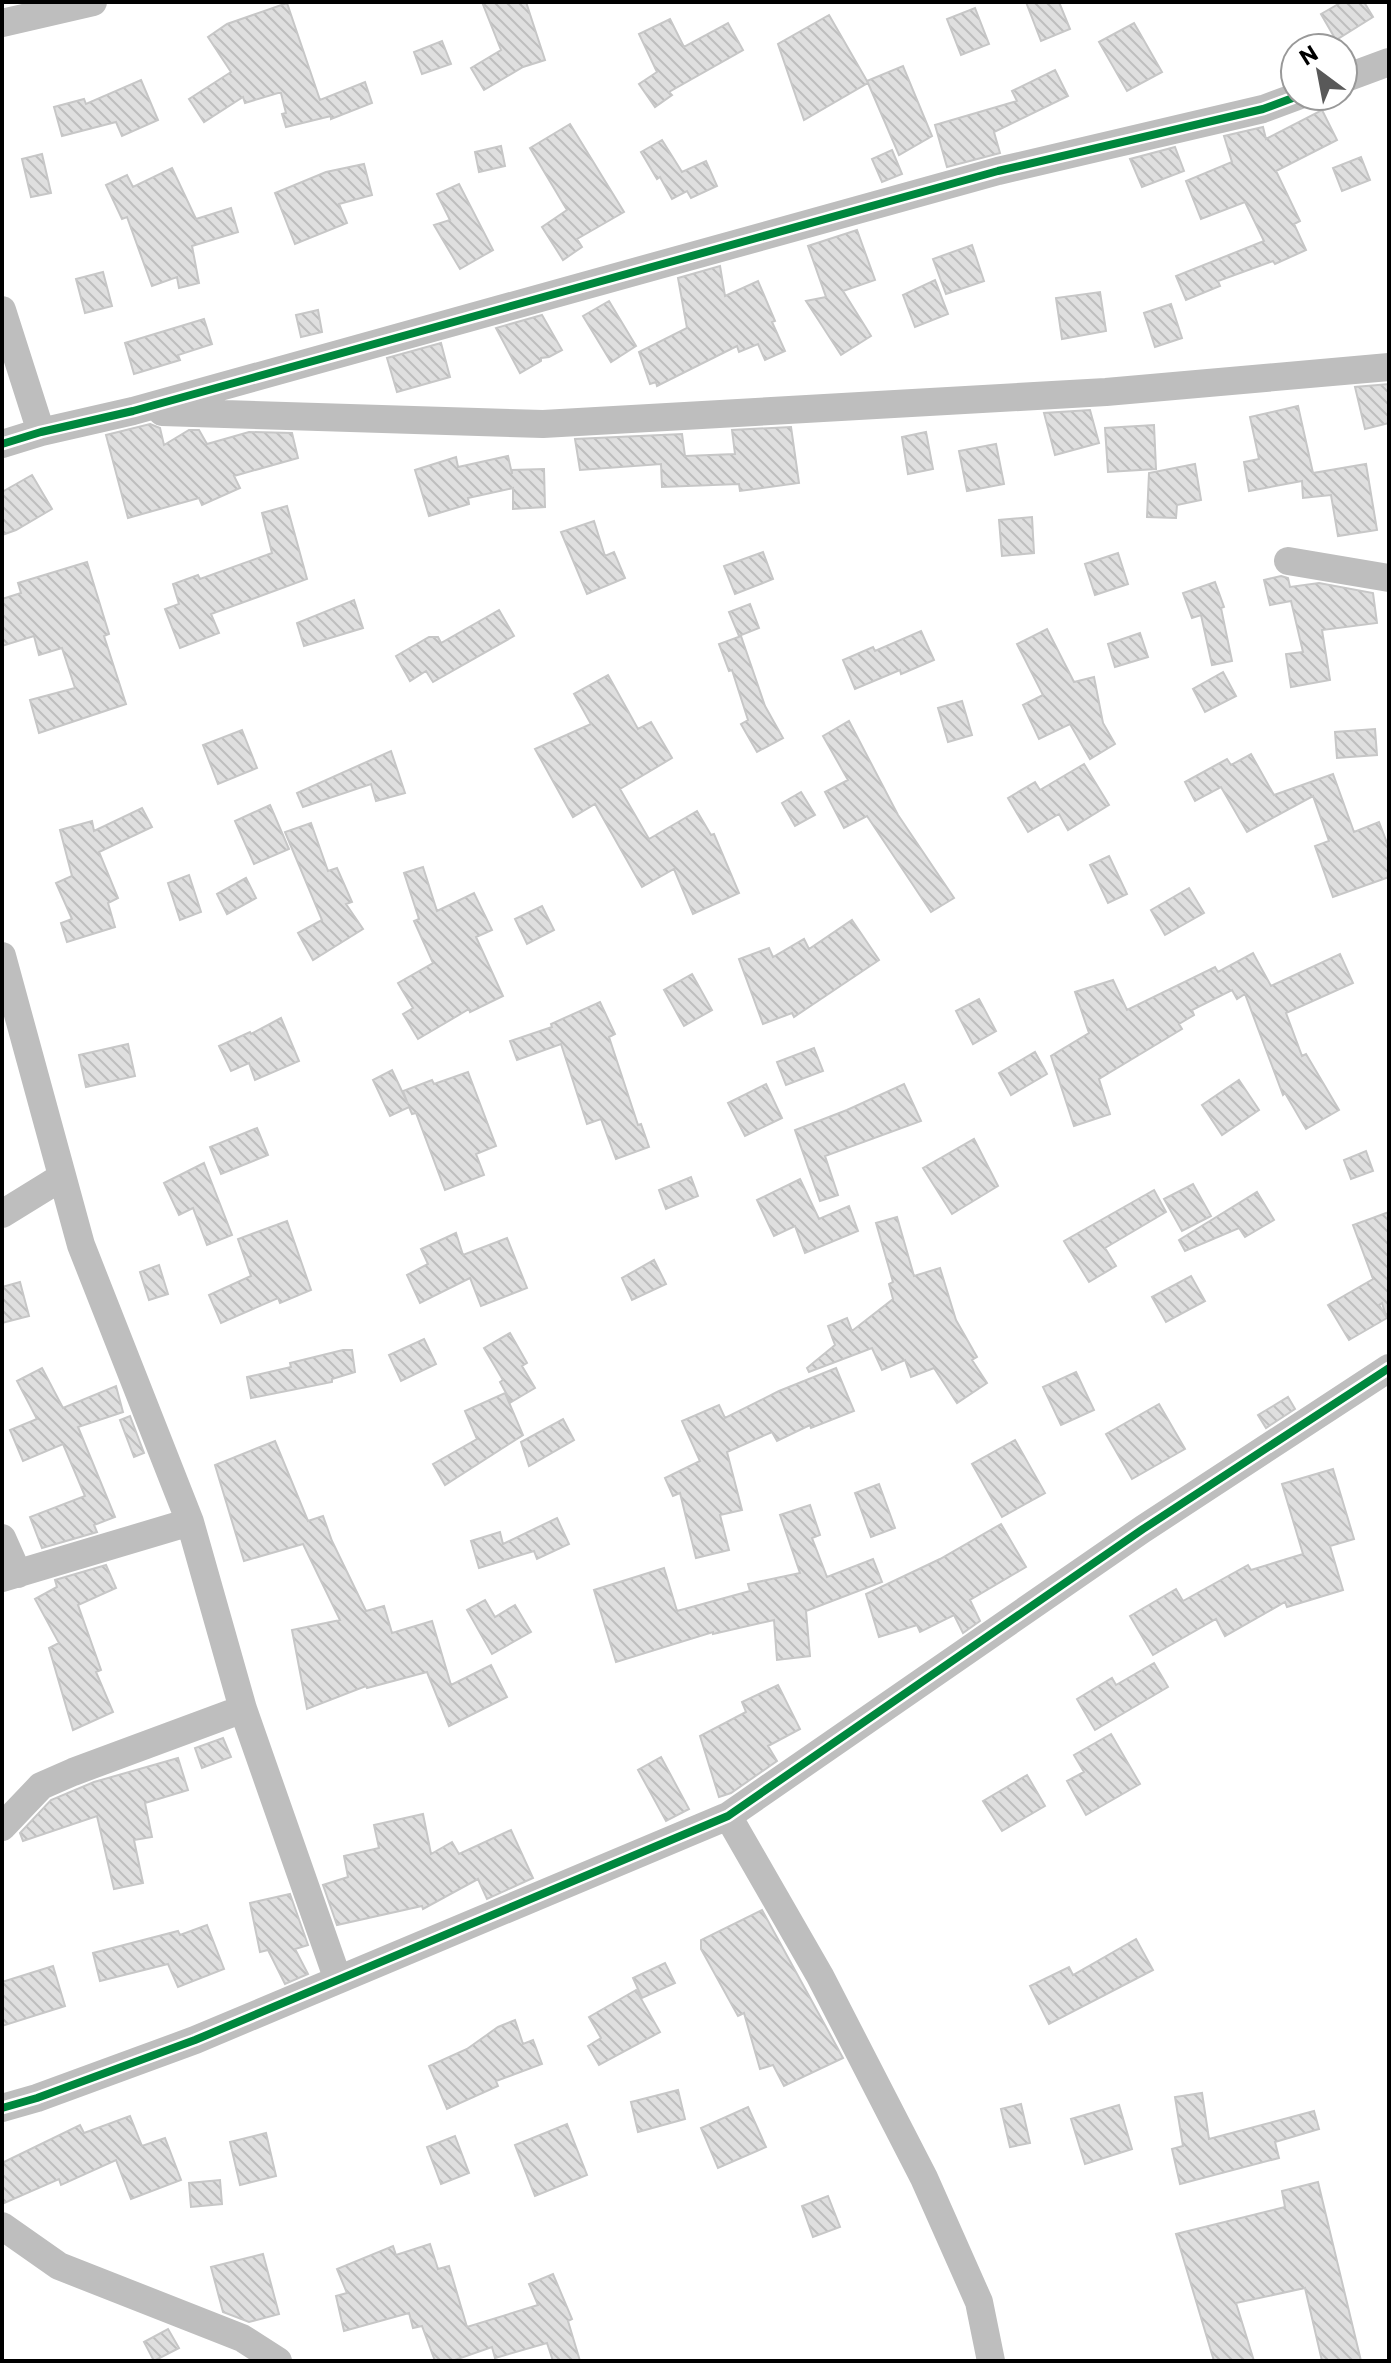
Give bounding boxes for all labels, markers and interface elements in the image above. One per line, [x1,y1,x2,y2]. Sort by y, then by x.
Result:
north arrow [1279,32,1359,112]
text: N [1294,39,1322,70]

